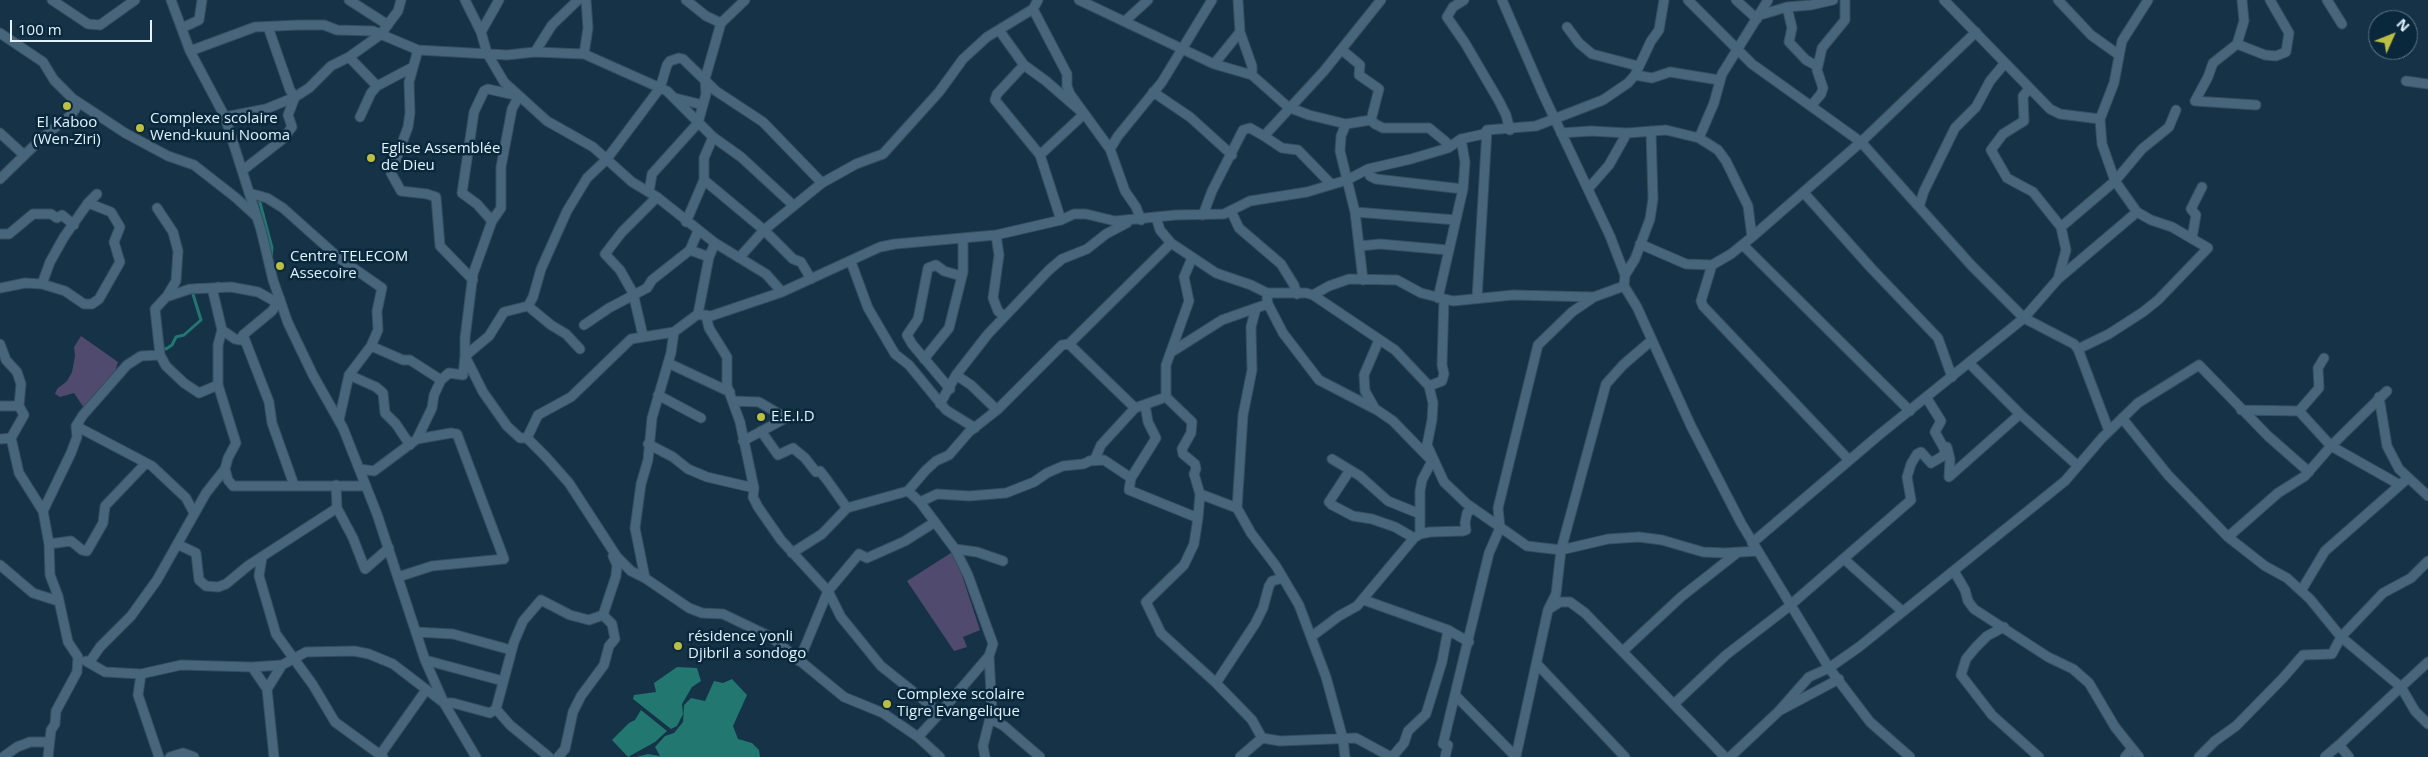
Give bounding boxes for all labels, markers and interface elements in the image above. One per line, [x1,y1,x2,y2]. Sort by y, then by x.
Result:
scale bar [12,10,155,42]
north arrow [2368,10,2418,60]
text: N [2393,14,2414,36]
text: 100 m [18,19,62,39]
marker: El Kaboo (Wen-Ziri) [61,100,73,112]
place label: Complexe scolaire Wend-kuuni Nooma [150,110,290,145]
place label: El Kaboo (Wen-Ziri) [33,114,101,149]
marker: Complexe scolaire Wend-kuuni Nooma [134,122,146,134]
place label: Eglise Assemblée de Dieu [381,140,500,175]
marker: Eglise Assemblée de Dieu [365,152,377,164]
place label: Centre TELECOM Assecoire [290,248,408,283]
marker: Centre TELECOM Assecoire [274,260,286,272]
place label: E.E.I.D [771,408,815,426]
marker: E.E.I.D [755,411,767,423]
place label: résidence yonli Djibril a sondogo [688,628,806,663]
marker: résidence yonli Djibril a sondogo [672,640,684,652]
place label: Complexe scolaire Tigre Evangelique [897,686,1025,721]
marker: Complexe scolaire Tigre Evangelique [881,698,893,710]

